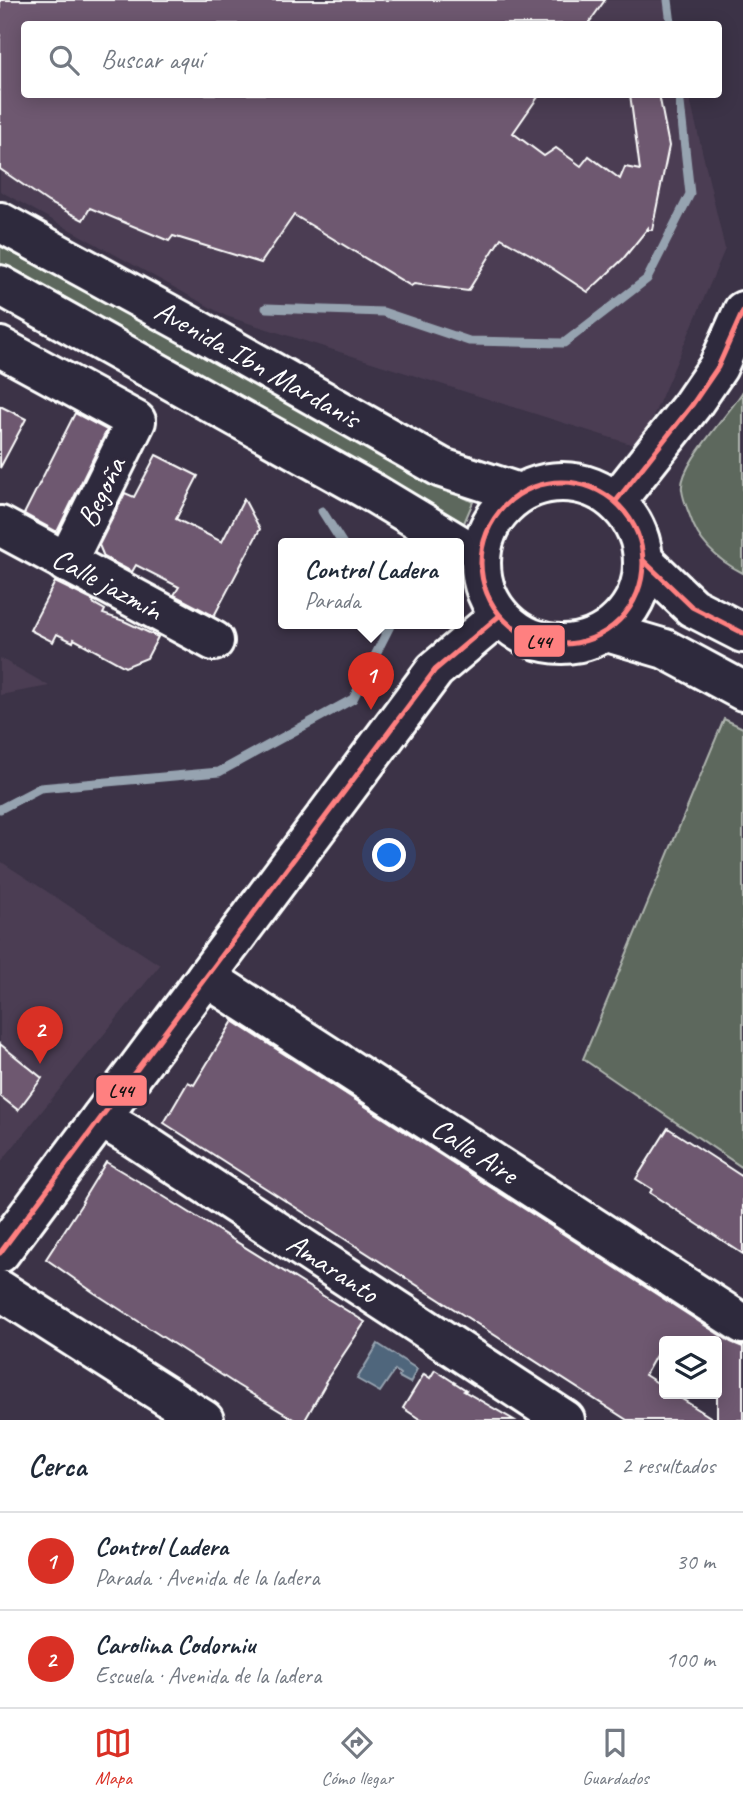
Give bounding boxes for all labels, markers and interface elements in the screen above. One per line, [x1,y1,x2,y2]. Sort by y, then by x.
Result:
search box [21,21,722,98]
icon: search [45,41,83,79]
text: Buscar aquí [101,43,203,76]
street label: Avenida Ibn Mardanis [148,291,369,438]
street label: Begoña [68,449,135,533]
popup [278,538,464,629]
street label: Calle jazmín [46,539,171,630]
text: Control Ladera [304,553,438,586]
text: Parada [304,586,360,615]
line badge: L44 [513,624,566,658]
text: L44 [526,630,554,654]
pin: 1 [348,652,394,710]
your location [372,838,406,872]
pin: 2 [17,1006,63,1064]
line badge: L44 [95,1074,148,1107]
text: L44 [108,1079,136,1103]
street label: Calle Aire [424,1109,527,1194]
street label: Amaranto [280,1224,387,1312]
map controls [659,1336,722,1399]
button: layers [659,1336,722,1399]
text: Cerca [28,1447,86,1485]
text: 2 resultados [621,1451,715,1480]
text: Control Ladera [95,1530,228,1563]
text: 1 [46,1547,56,1576]
text: 30 m [676,1547,715,1576]
text: Parada · Avenida de la ladera [95,1563,320,1592]
text: Carolina Codorniu [95,1628,255,1661]
text: 2 [46,1645,56,1674]
text: 100 m [666,1645,715,1674]
text: Escuela · Avenida de la ladera [95,1661,321,1690]
tab: Mapa [94,1724,132,1790]
tab: Cómo llegar [321,1724,393,1790]
tab: Guardados [582,1724,649,1790]

